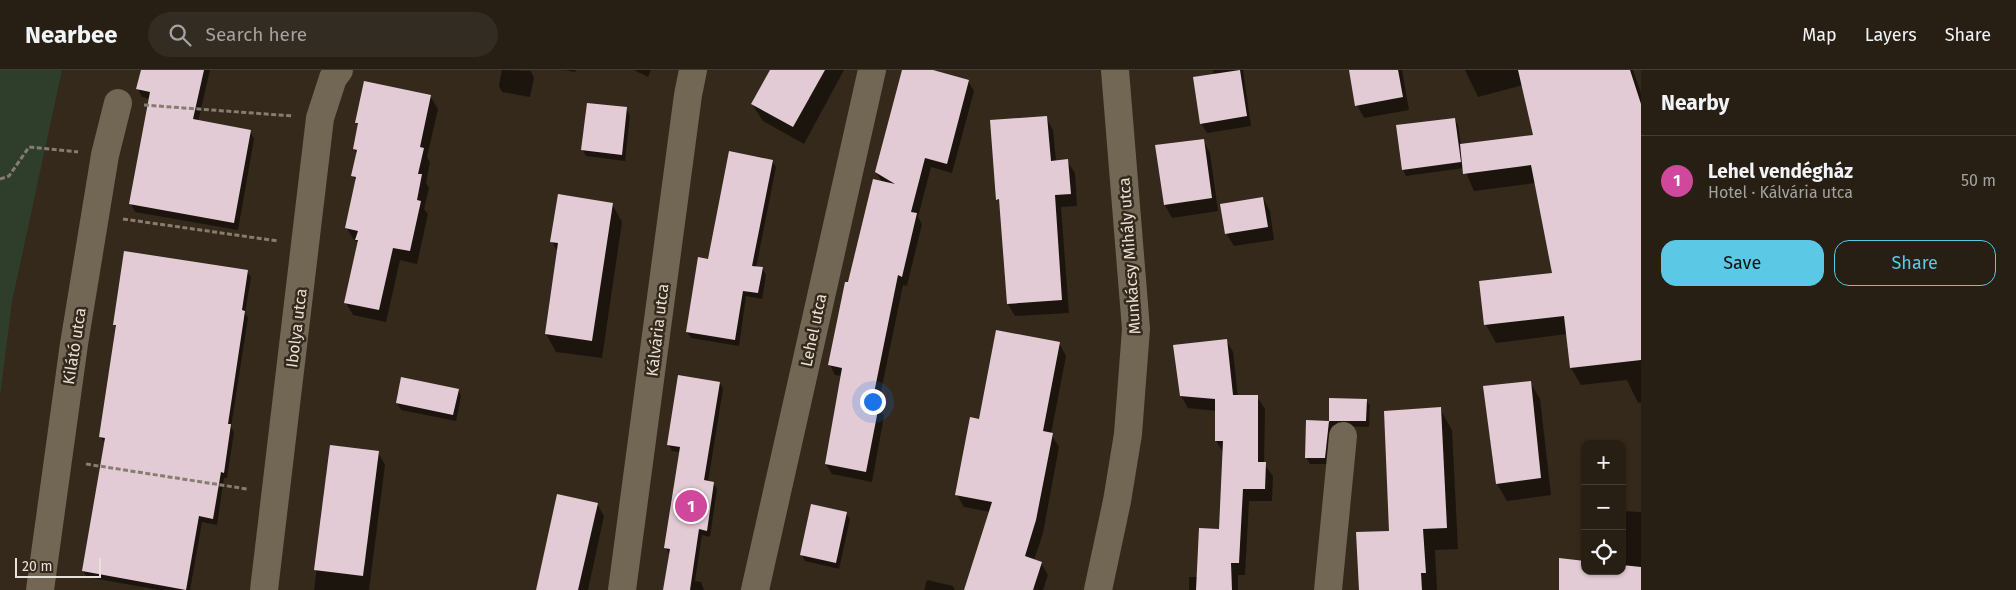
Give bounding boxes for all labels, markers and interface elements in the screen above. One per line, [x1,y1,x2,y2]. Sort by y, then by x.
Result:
search box [148,12,498,57]
text: Nearbee [25,21,118,49]
icon: search [166,21,194,49]
text: Search here [206,23,307,46]
text: Map [1802,24,1837,46]
text: Layers [1865,24,1917,46]
text: Share [1945,24,1991,46]
text: Nearby [1661,90,1729,116]
text: Lehel vendégház [1708,160,1853,183]
text: 1 [1673,171,1681,190]
text: 50 m [1961,171,1996,190]
street label: Munkácsy Mihály utca [1115,177,1144,335]
text: Hotel · Kálvária utca [1708,183,1853,202]
button: Save [1661,240,1824,286]
button: Share [1834,240,1996,286]
street label: Kálvária utca [642,283,673,378]
street label: Ibolya utca [282,287,311,369]
street label: Lehel utca [796,292,831,368]
street label: Kilátó utca [59,306,90,386]
your location [860,389,886,415]
map controls [1581,440,1626,575]
button: + [1581,440,1626,485]
button: − [1581,485,1626,530]
pin: 1 [675,487,707,525]
button: locate [1581,530,1626,575]
scale bar [15,555,101,578]
text: 20 m [22,558,52,575]

